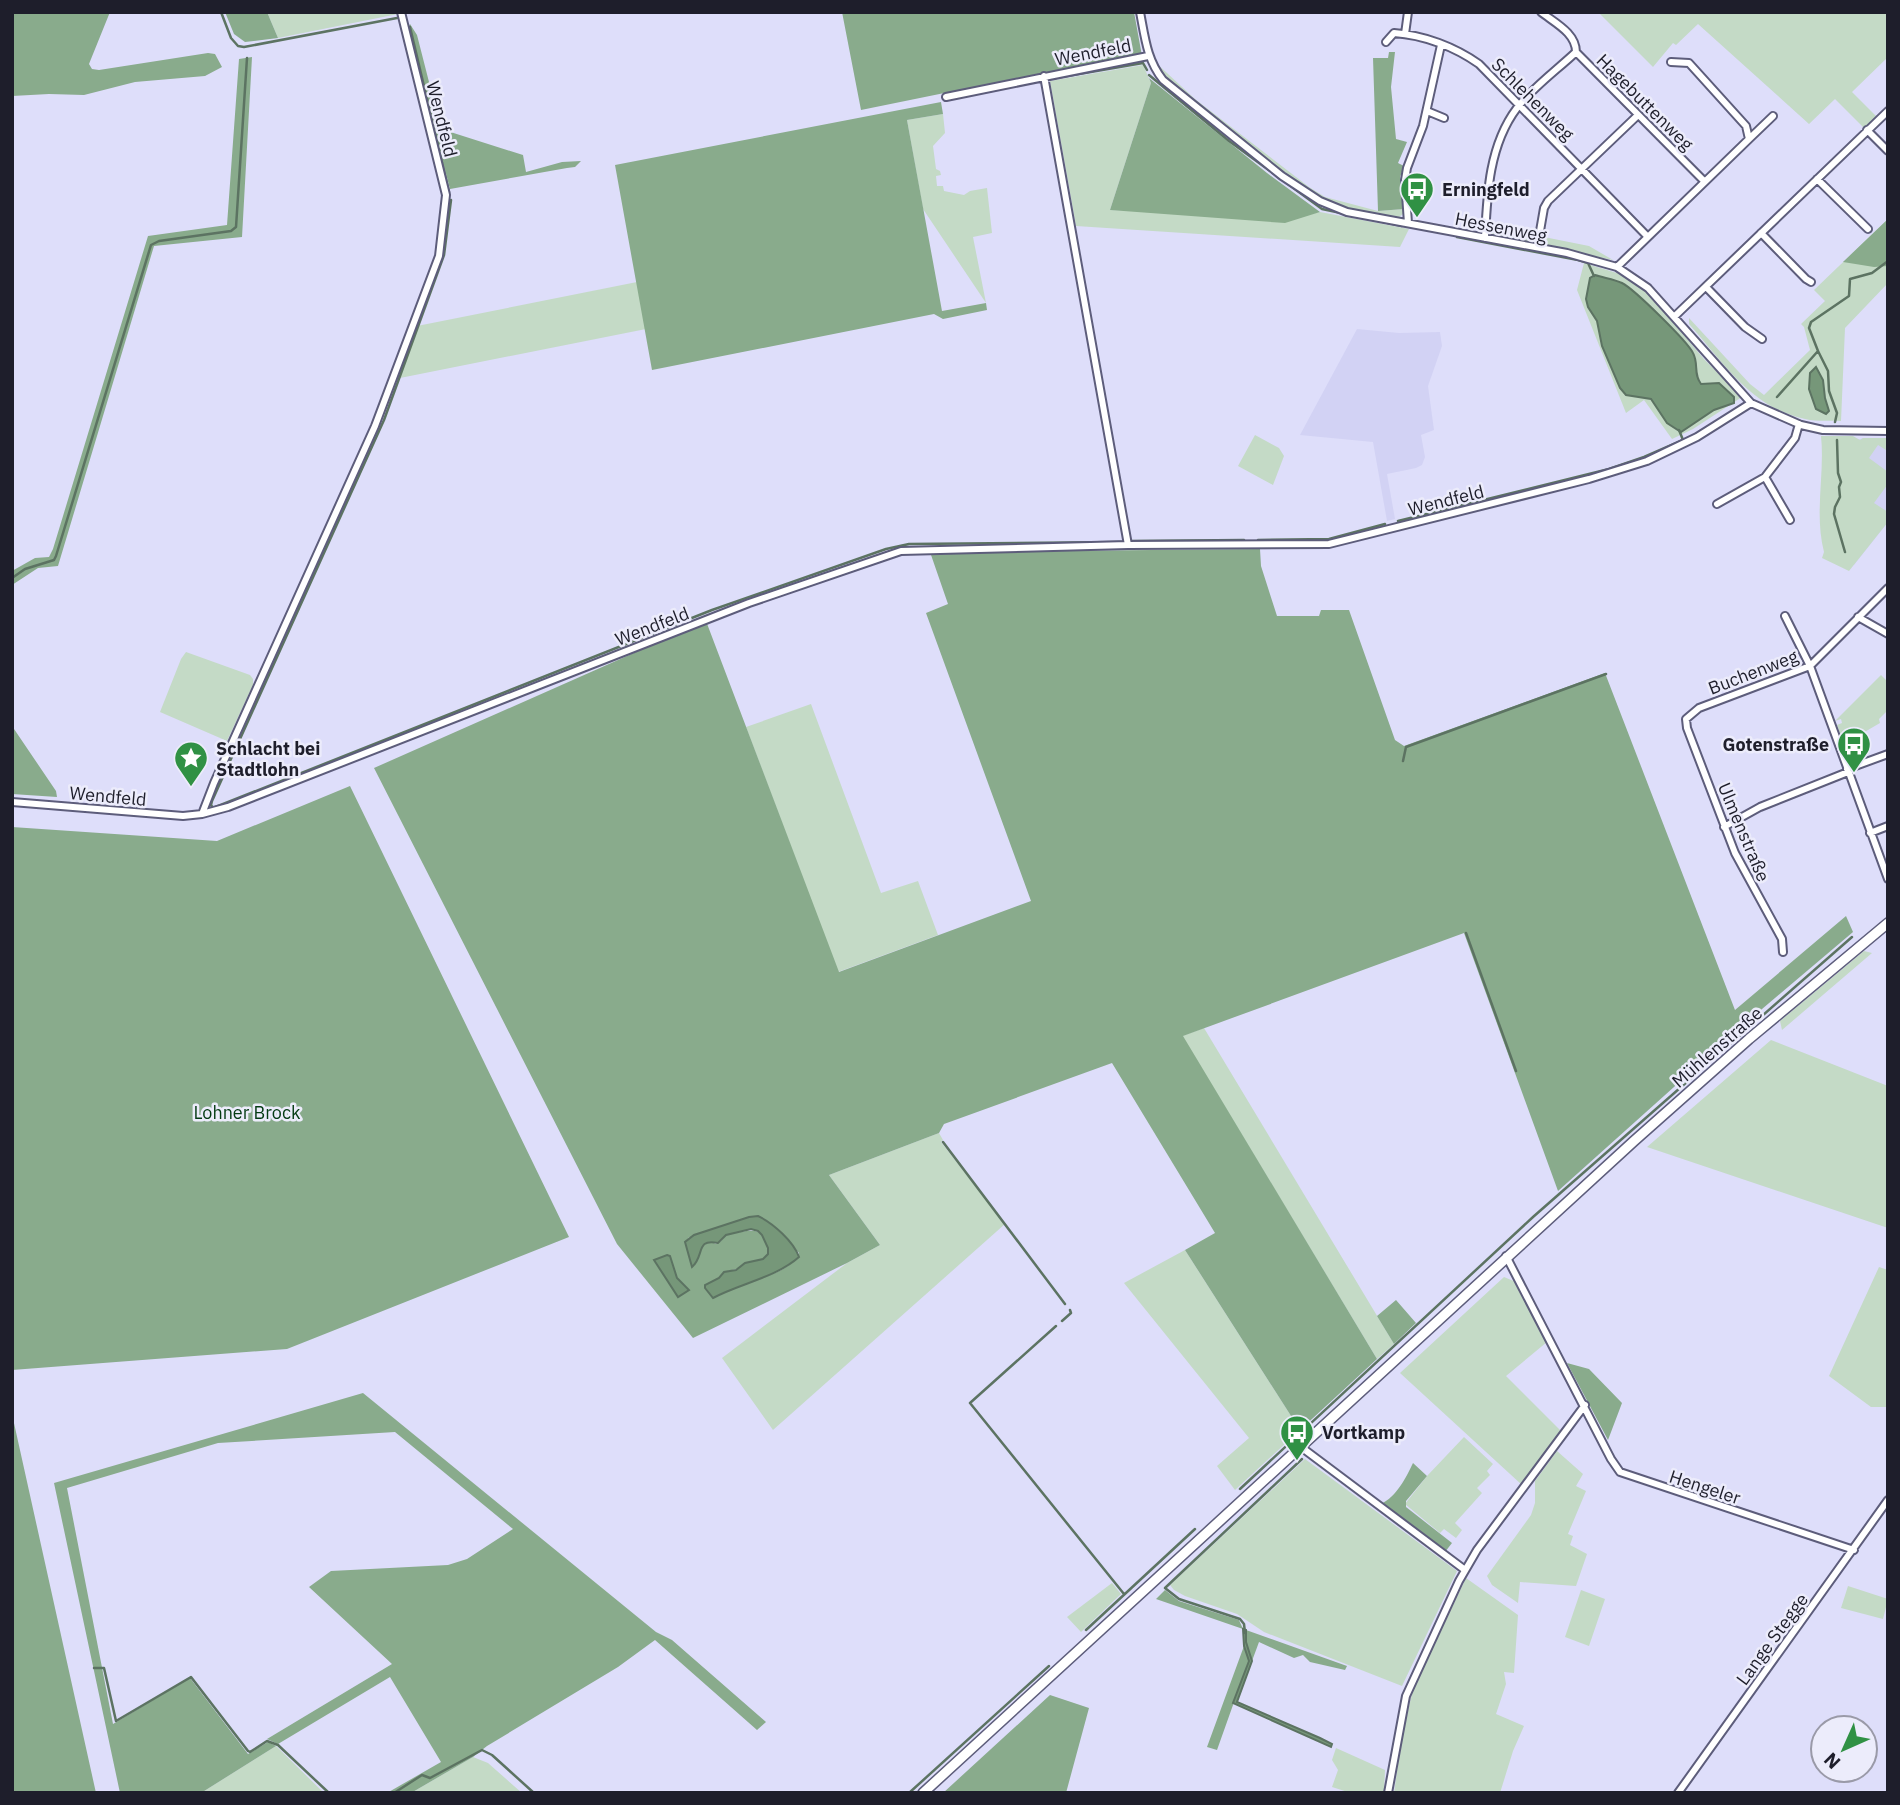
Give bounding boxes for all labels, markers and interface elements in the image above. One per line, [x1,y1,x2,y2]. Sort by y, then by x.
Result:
street label: Wendfeld [1053,33,1133,71]
street label: Hagebuttenweg [1592,49,1699,156]
street label: Schlehenweg [1487,53,1580,146]
street label: Wendfeld [421,79,463,159]
bus stop icon: Erningfeld [1398,170,1436,219]
place label: Erningfeld [1442,178,1530,201]
street label: Hessenweg [1453,207,1549,247]
street label: Wendfeld [1406,479,1486,521]
street label: Wendfeld [612,601,692,651]
street label: Buchenweg [1705,644,1802,700]
bus stop icon: Gotenstraße [1835,725,1873,774]
place label: Gotenstraße [1723,733,1829,756]
place label: Schlacht bei Stadtlohn [216,737,320,781]
place icon: Schlacht bei Stadtlohn [172,739,210,788]
street label: Ulmenstraße [1713,779,1775,885]
street label: Wendfeld [68,781,148,811]
street label: Mühlenstraße [1667,1001,1767,1093]
park label: Lohner Brock [194,1101,301,1124]
bus stop icon: Vortkamp [1278,1413,1316,1462]
place label: Vortkamp [1322,1421,1405,1444]
street label: Hengeler [1666,1465,1744,1509]
street label: Lange Stegge [1731,1589,1813,1689]
north arrow [1809,1714,1879,1784]
text: N [1819,1748,1845,1774]

